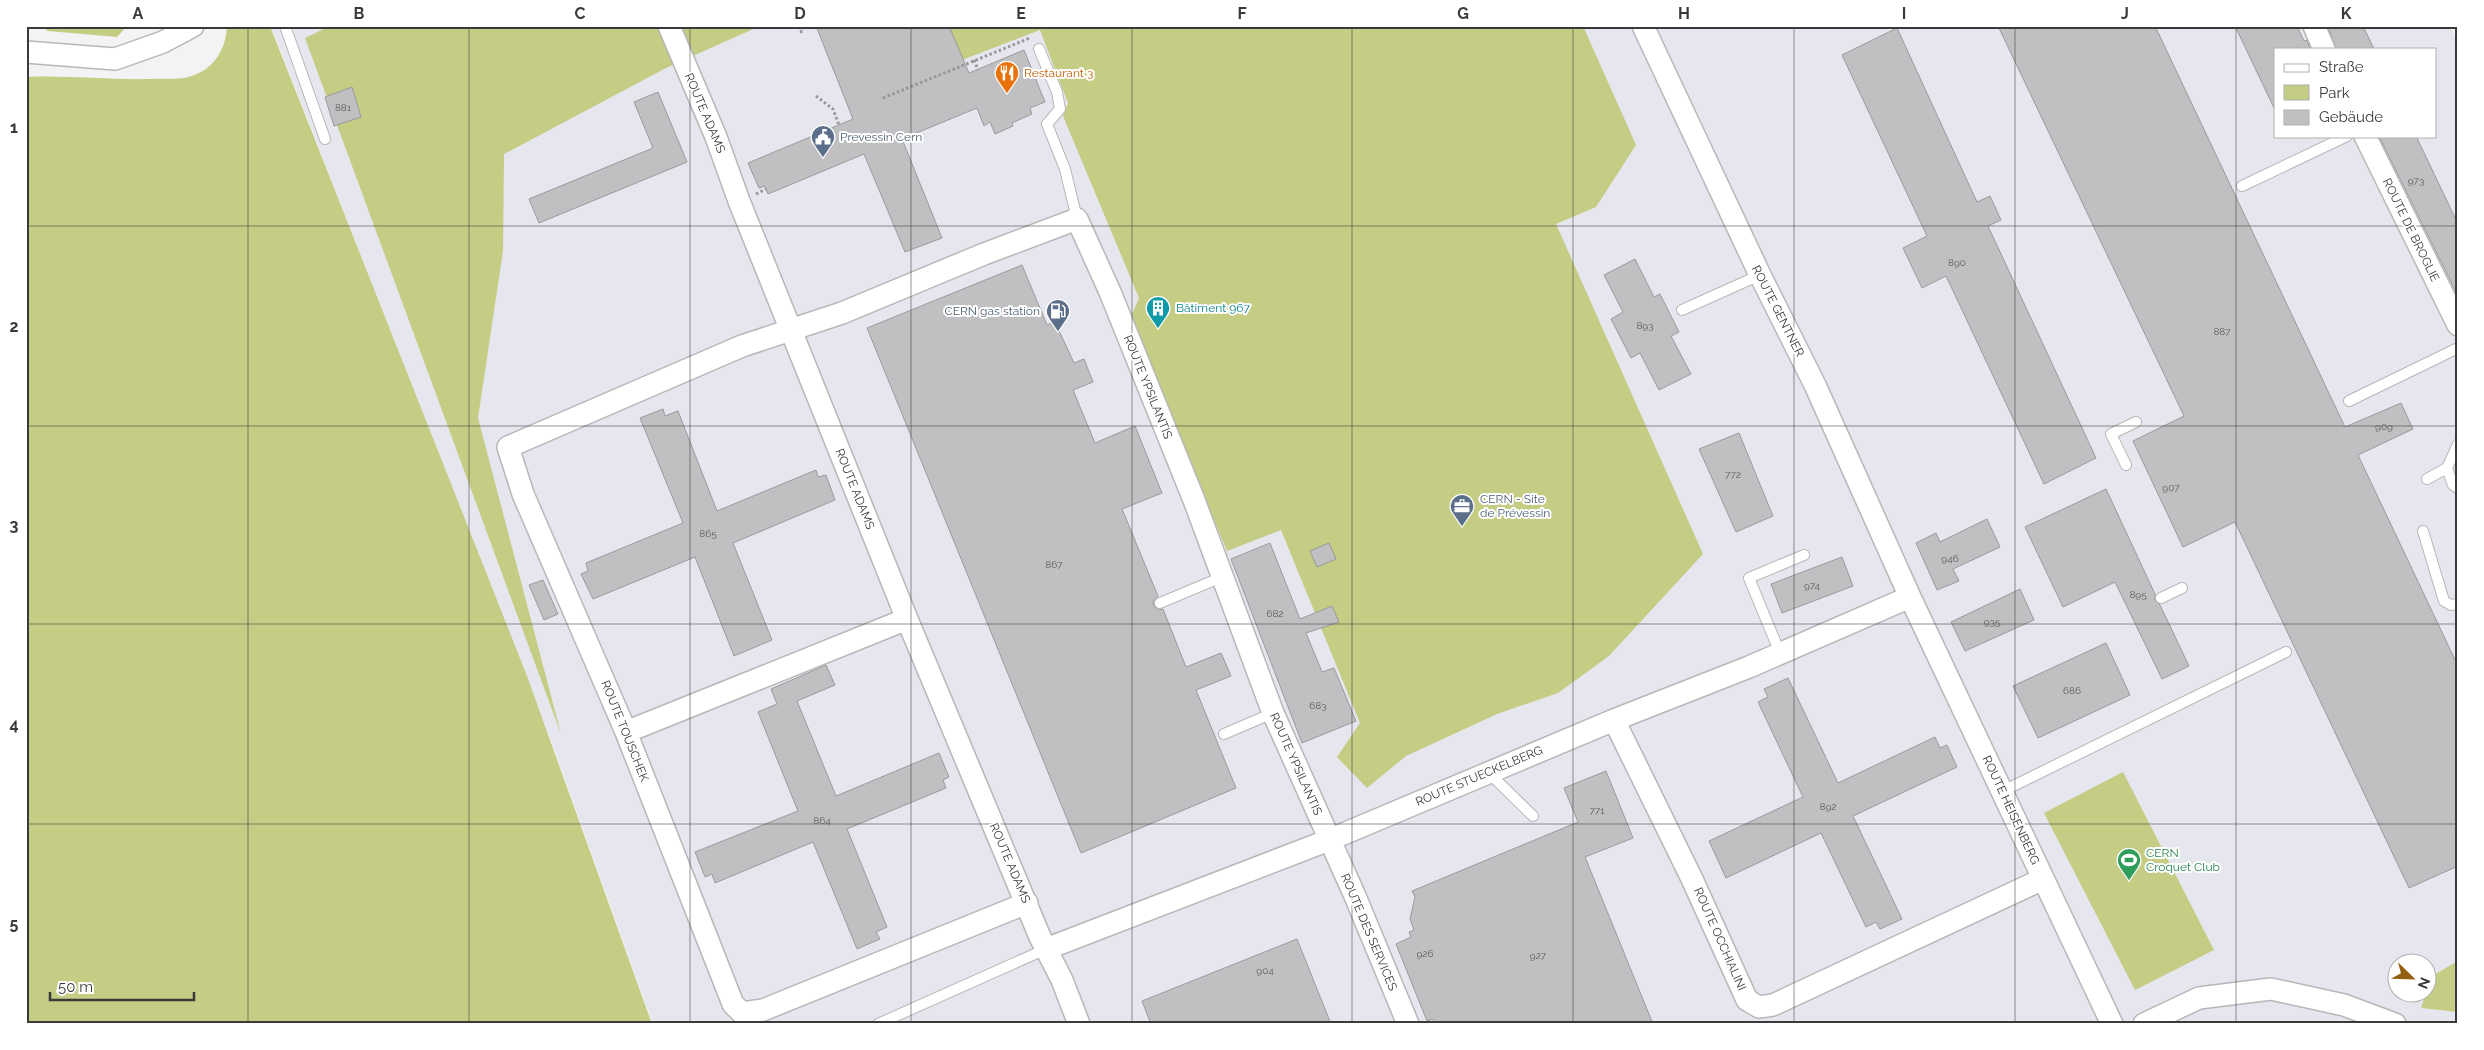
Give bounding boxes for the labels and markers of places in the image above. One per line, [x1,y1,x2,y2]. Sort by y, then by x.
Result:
restaurant icon: Restaurant 3 [994,60,1020,94]
place label: Restaurant 3 [1024,66,1093,80]
public building icon: Prevessin Cern [810,124,836,158]
place label: Prevessin Cern [840,130,922,144]
building icon: Bâtiment 967 [1145,295,1171,329]
fuel station icon: CERN gas station [1045,298,1071,332]
place label: Bâtiment 967 [1176,301,1250,315]
place label: CERN gas station [944,304,1040,318]
place label: CERN - Site de Prévessin [1480,492,1550,520]
office icon: CERN - Site de Prévessin [1449,493,1475,527]
place label: CERN Croquet Club [2146,846,2220,874]
sports icon: CERN Croquet Club [2116,847,2142,881]

